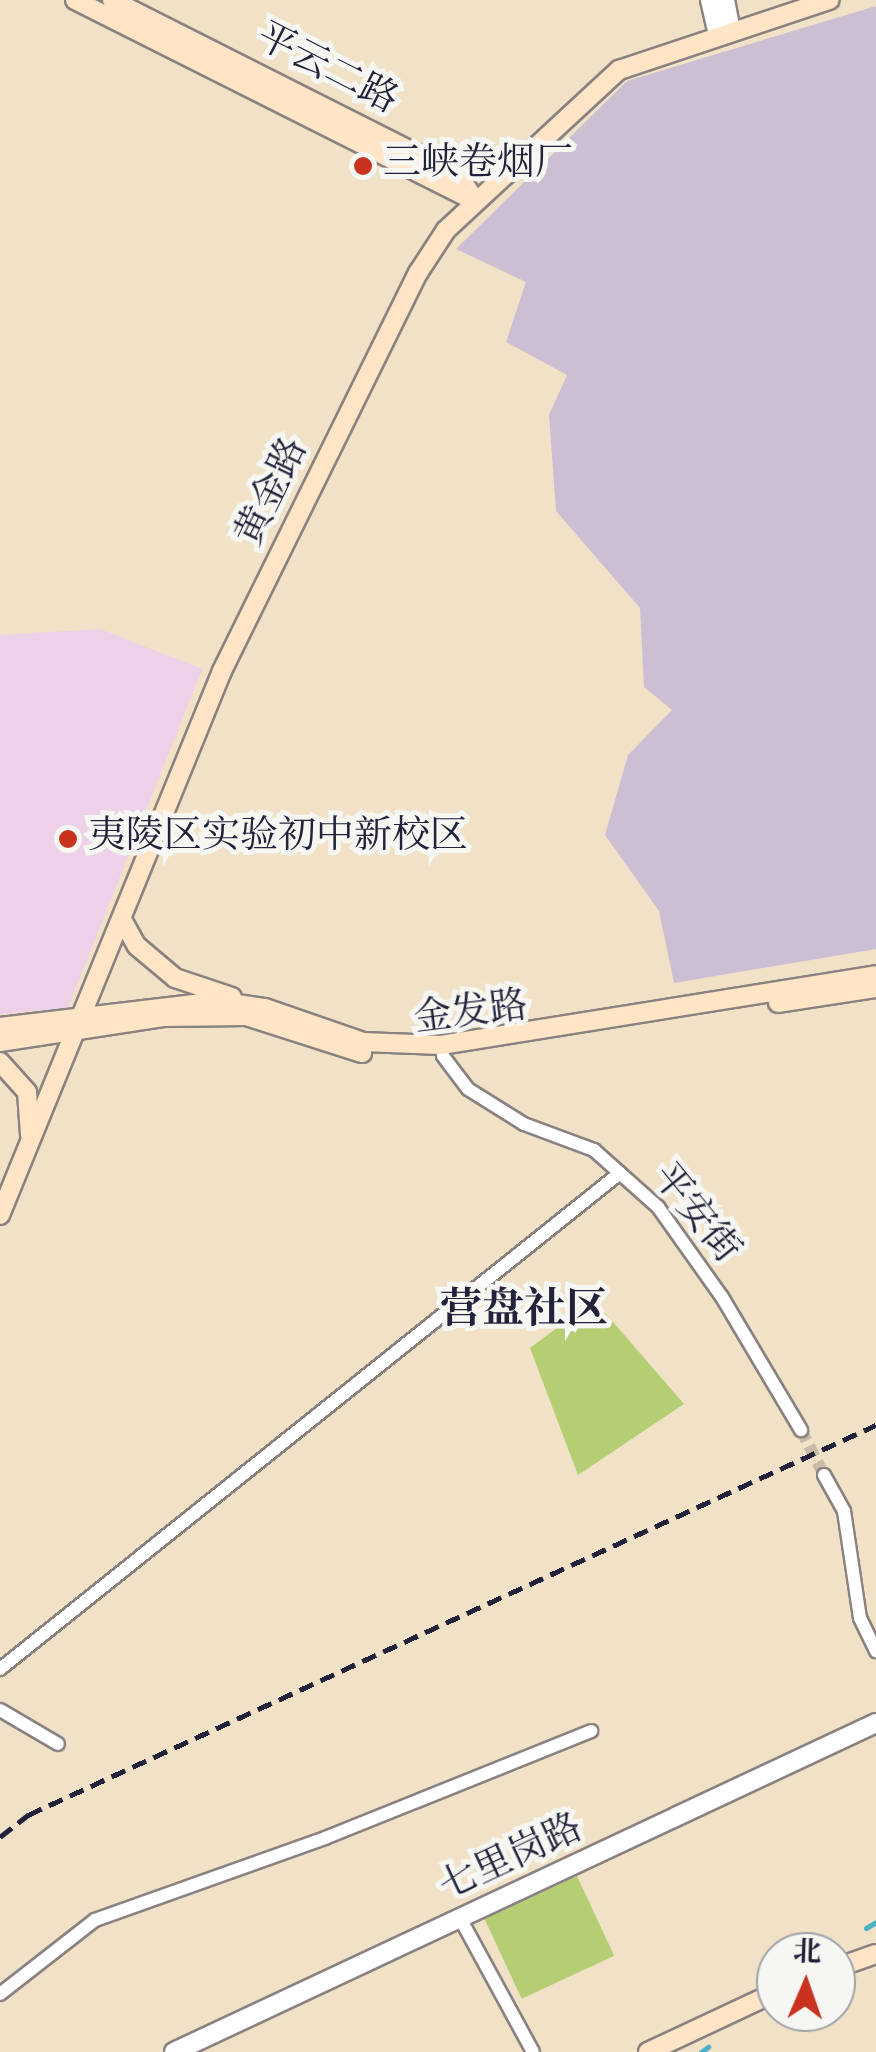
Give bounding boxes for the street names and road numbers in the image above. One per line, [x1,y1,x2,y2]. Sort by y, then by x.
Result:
street label: 平云二路 [248,16,404,126]
street label: 黄金路 [229,432,319,554]
street label: 金发路 [412,985,530,1045]
street label: 平安街 [640,1156,748,1274]
street label: 七里岗路 [433,1807,591,1913]

